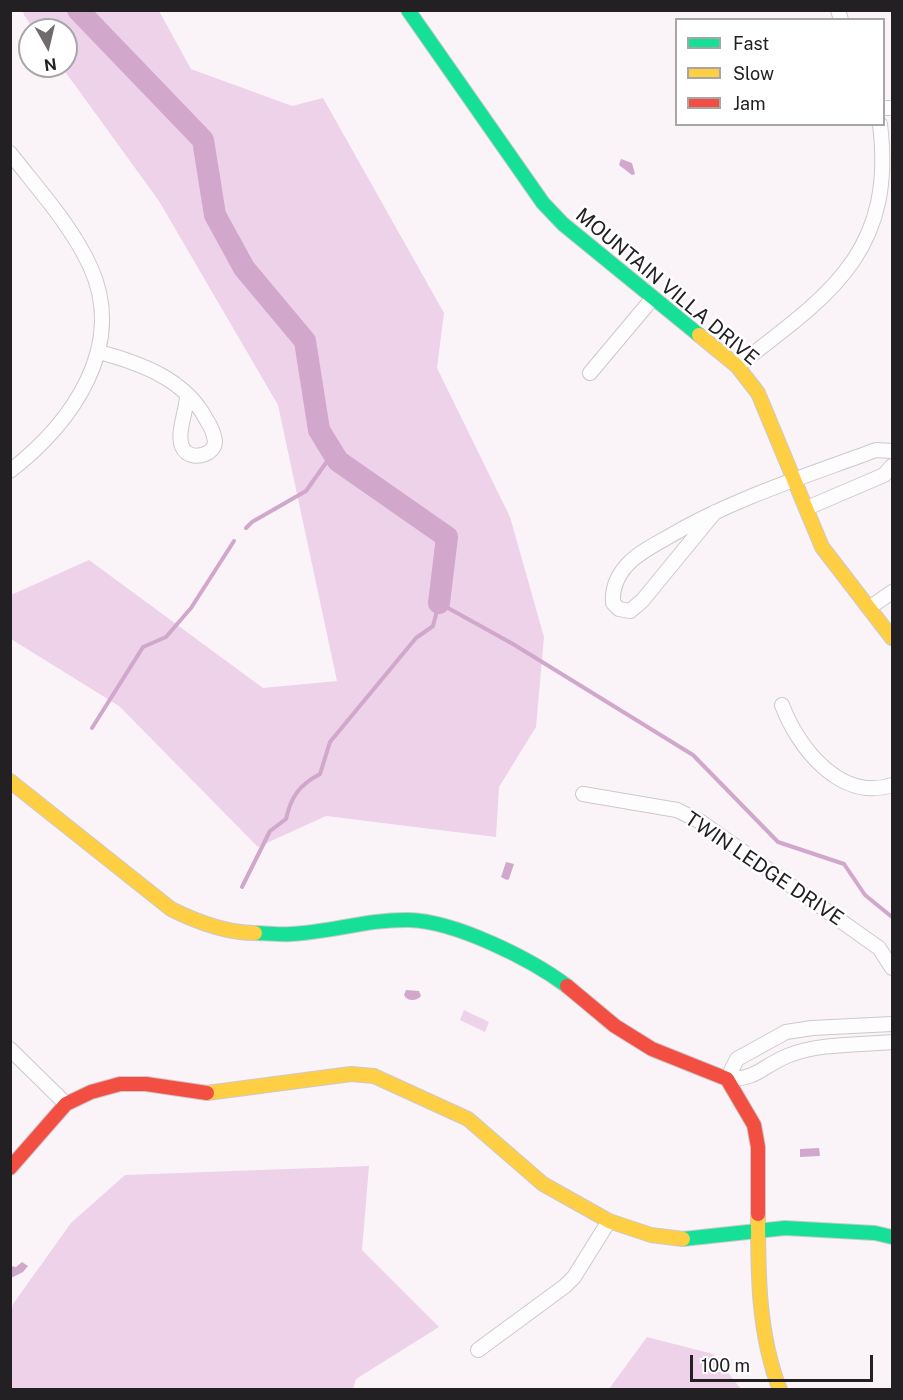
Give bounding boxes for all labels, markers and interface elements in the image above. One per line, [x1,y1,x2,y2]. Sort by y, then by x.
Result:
north arrow [18,18,78,78]
legend [675,18,885,126]
text: Fast [733,33,769,54]
text: N [43,54,58,75]
text: Slow [733,63,774,84]
text: Jam [733,93,766,114]
street label: MOUNTAIN VILLA DRIVE [571,203,763,371]
street label: TWIN LEDGE DRIVE [680,807,848,931]
scale bar [693,1343,876,1381]
text: 100 m [701,1355,750,1376]

